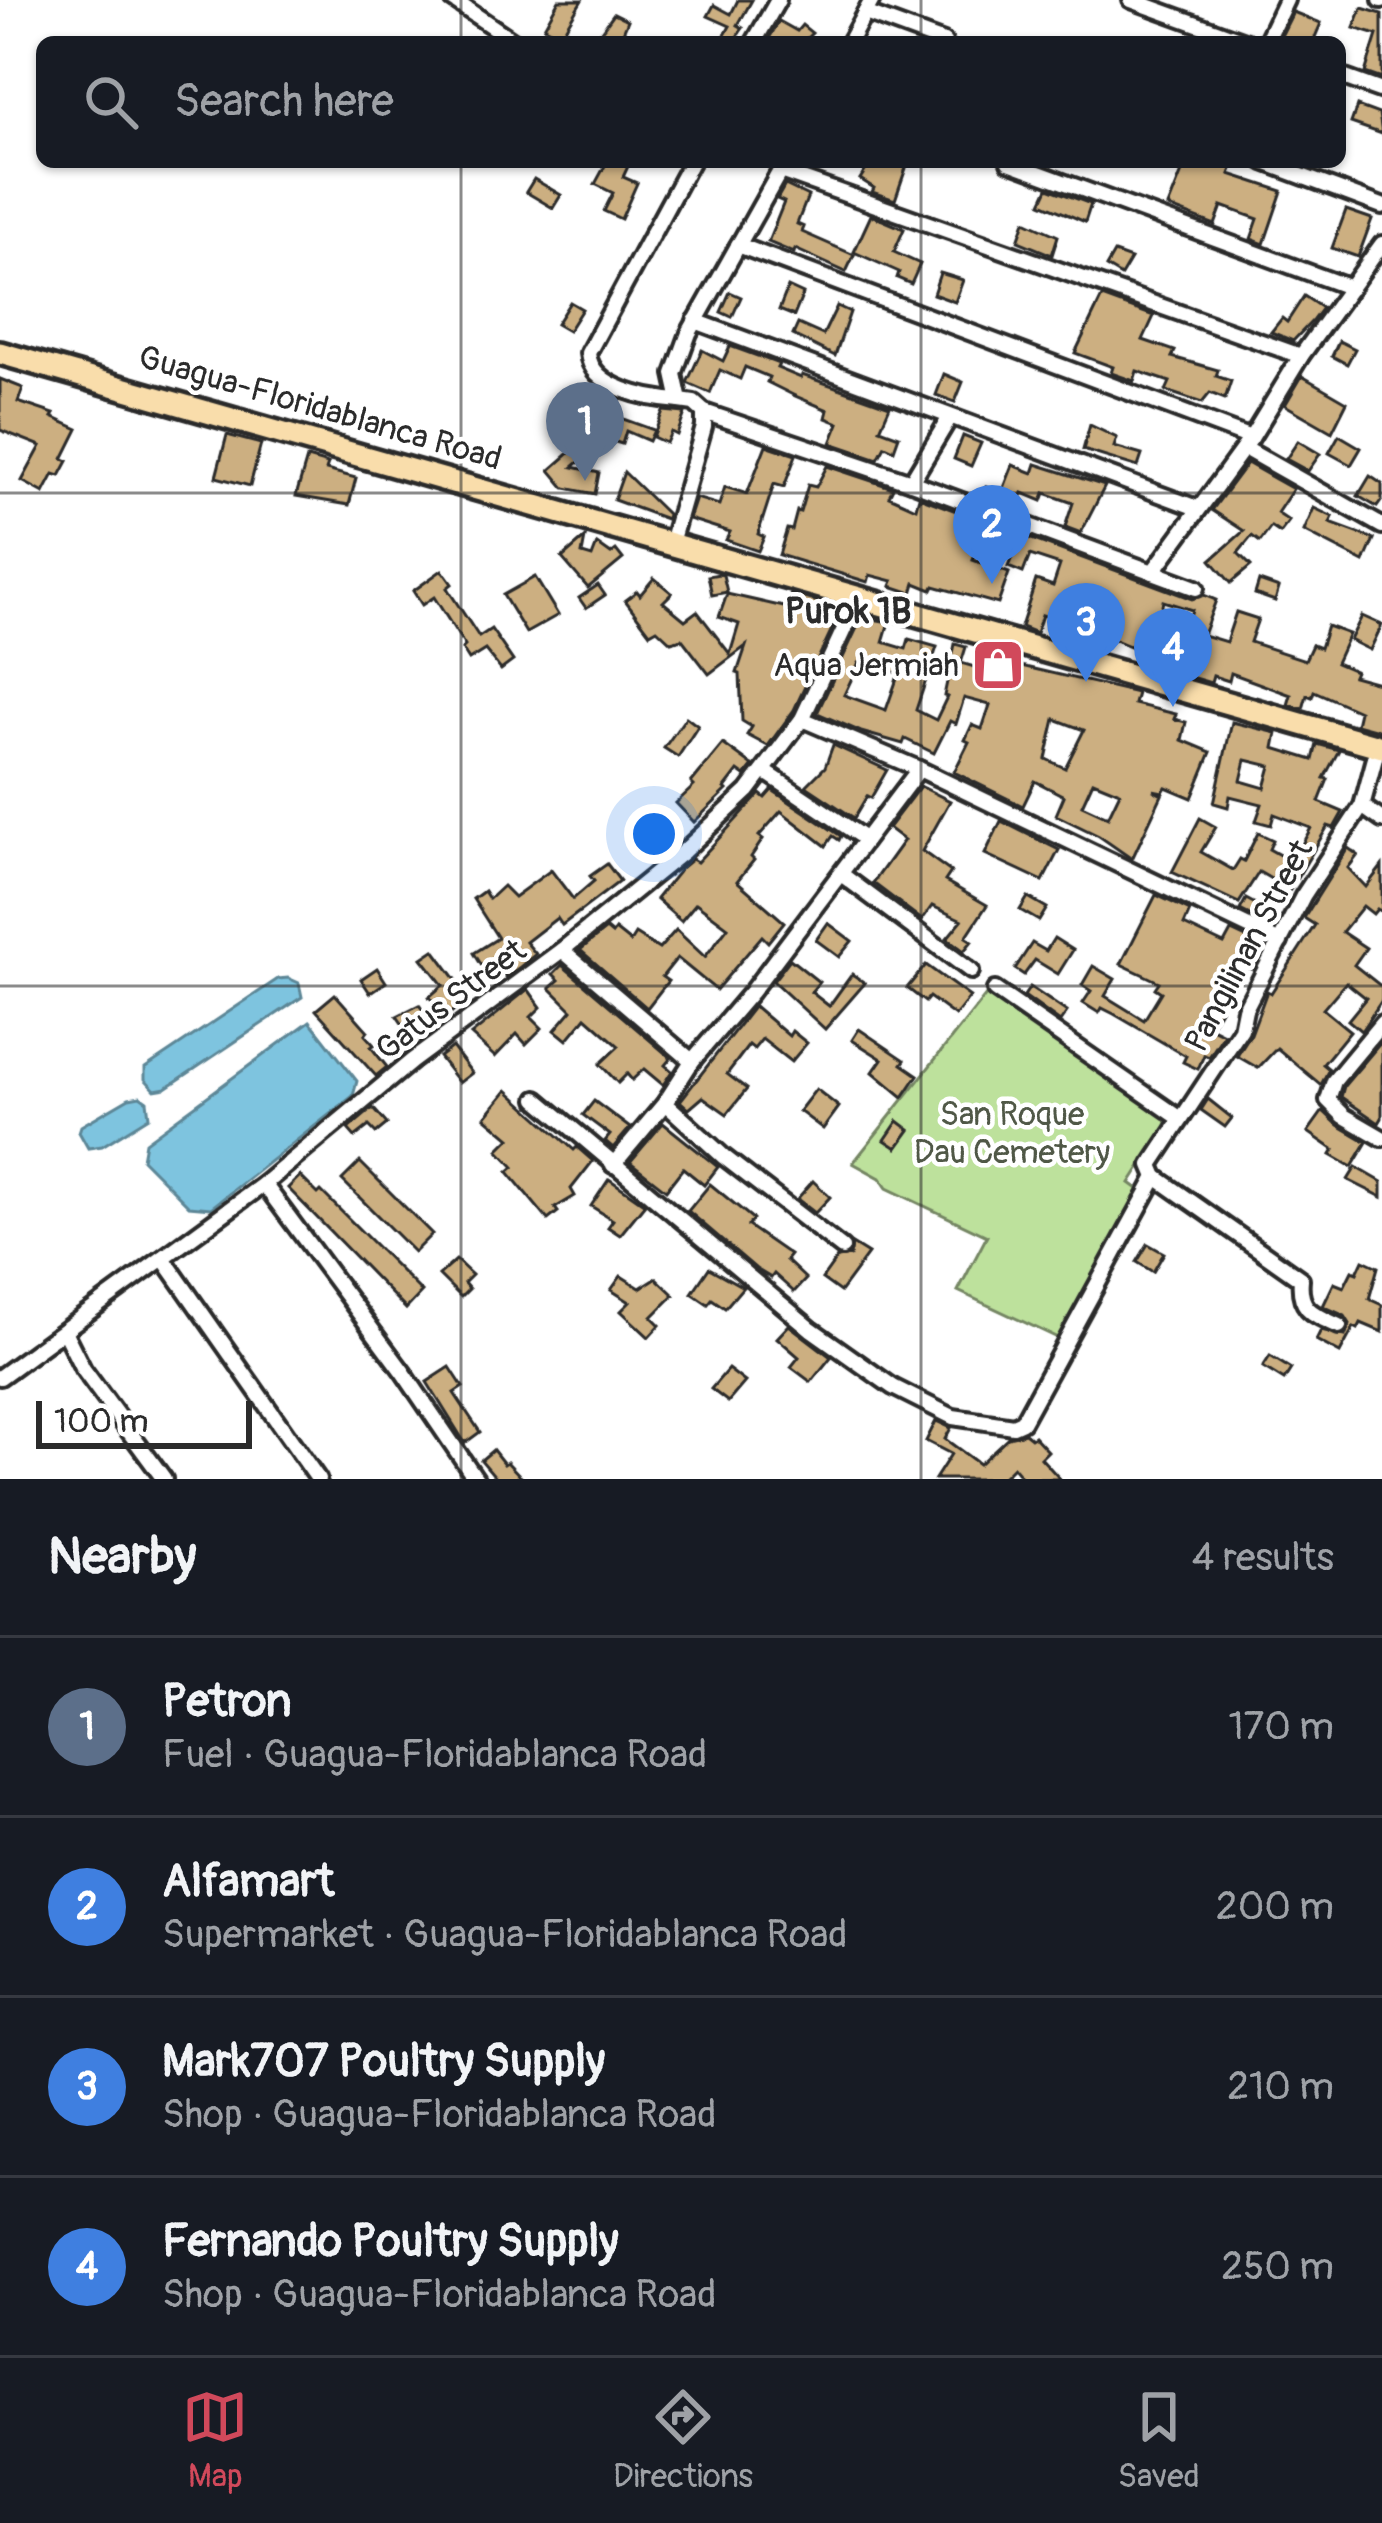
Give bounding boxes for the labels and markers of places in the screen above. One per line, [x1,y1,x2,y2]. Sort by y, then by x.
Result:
pin: 1 [546,382,624,481]
pin: 2 [953,485,1031,584]
pin: 3 [1047,583,1125,682]
pin: 4 [1134,608,1212,707]
shop icon: Aqua Jermiah [970,637,1026,693]
place label: Aqua Jermiah [773,645,959,686]

